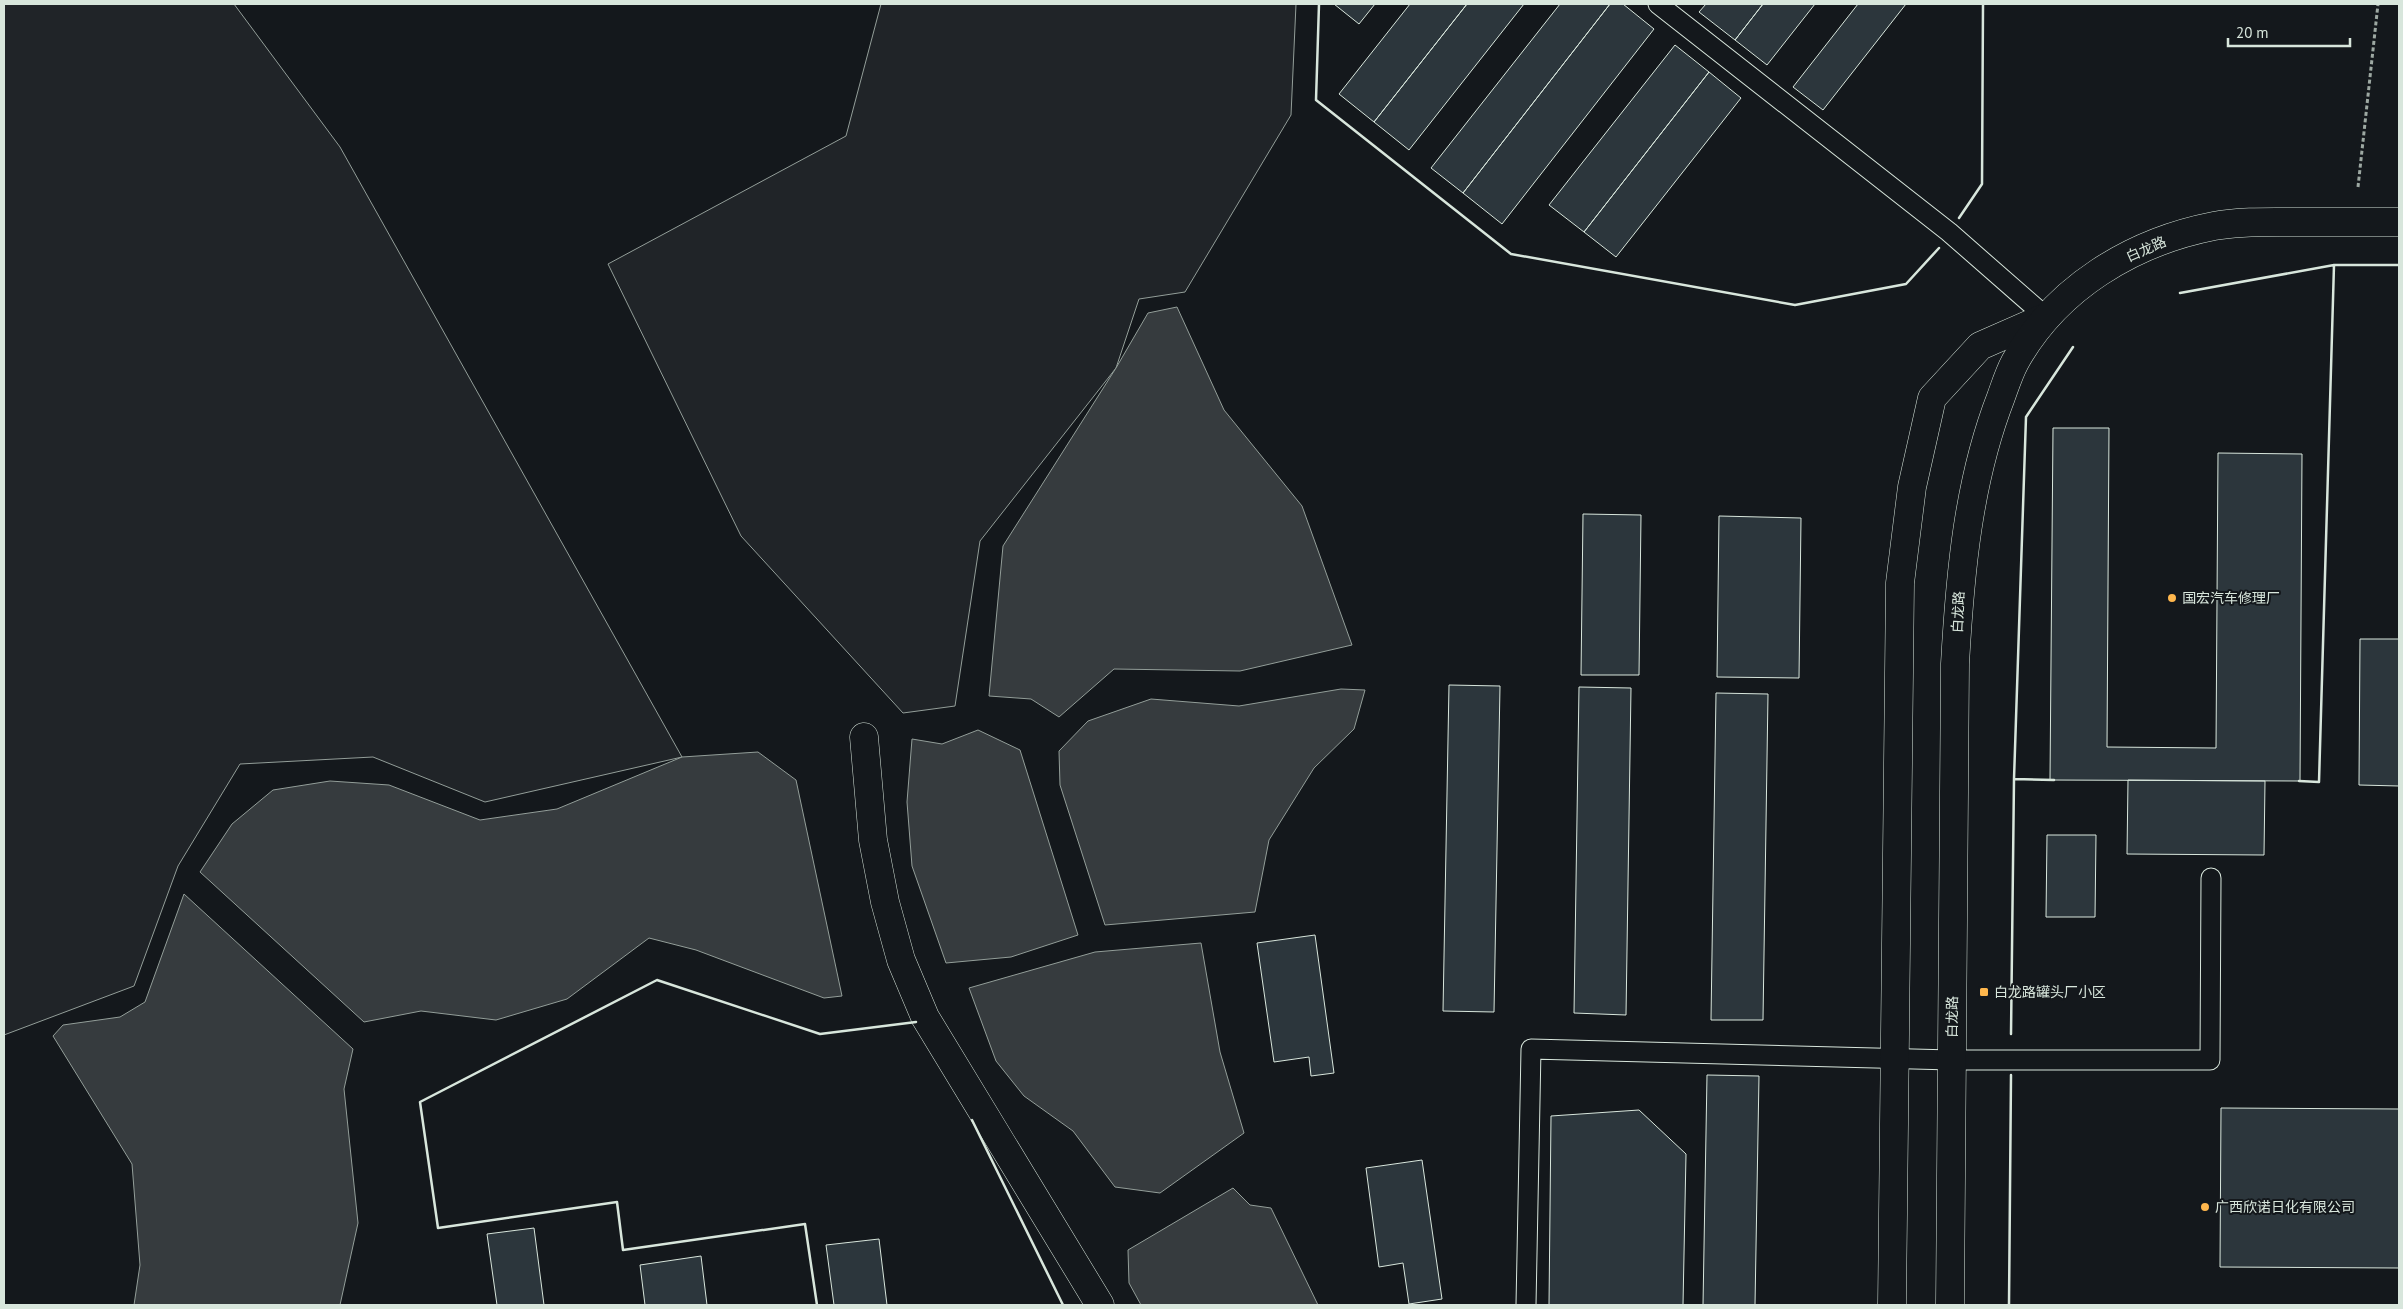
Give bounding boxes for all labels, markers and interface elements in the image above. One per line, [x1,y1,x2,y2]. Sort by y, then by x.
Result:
scale bar [2228,15,2350,47]
text: 20 m [2236,23,2269,42]
street label: 白龙路 [2123,232,2169,266]
place label: 国宏汽车修理厂 [2182,589,2280,607]
street label: 白龙路 [1948,591,1968,633]
marker: 国宏汽车修理厂 [2166,592,2178,604]
place label: 白龙路罐头厂小区 [1994,983,2106,1001]
marker: 白龙路罐头厂小区 [1978,986,1990,998]
street label: 白龙路 [1943,996,1961,1038]
place label: 广西欣诺日化有限公司 [2215,1198,2355,1216]
marker: 广西欣诺日化有限公司 [2199,1201,2211,1213]

